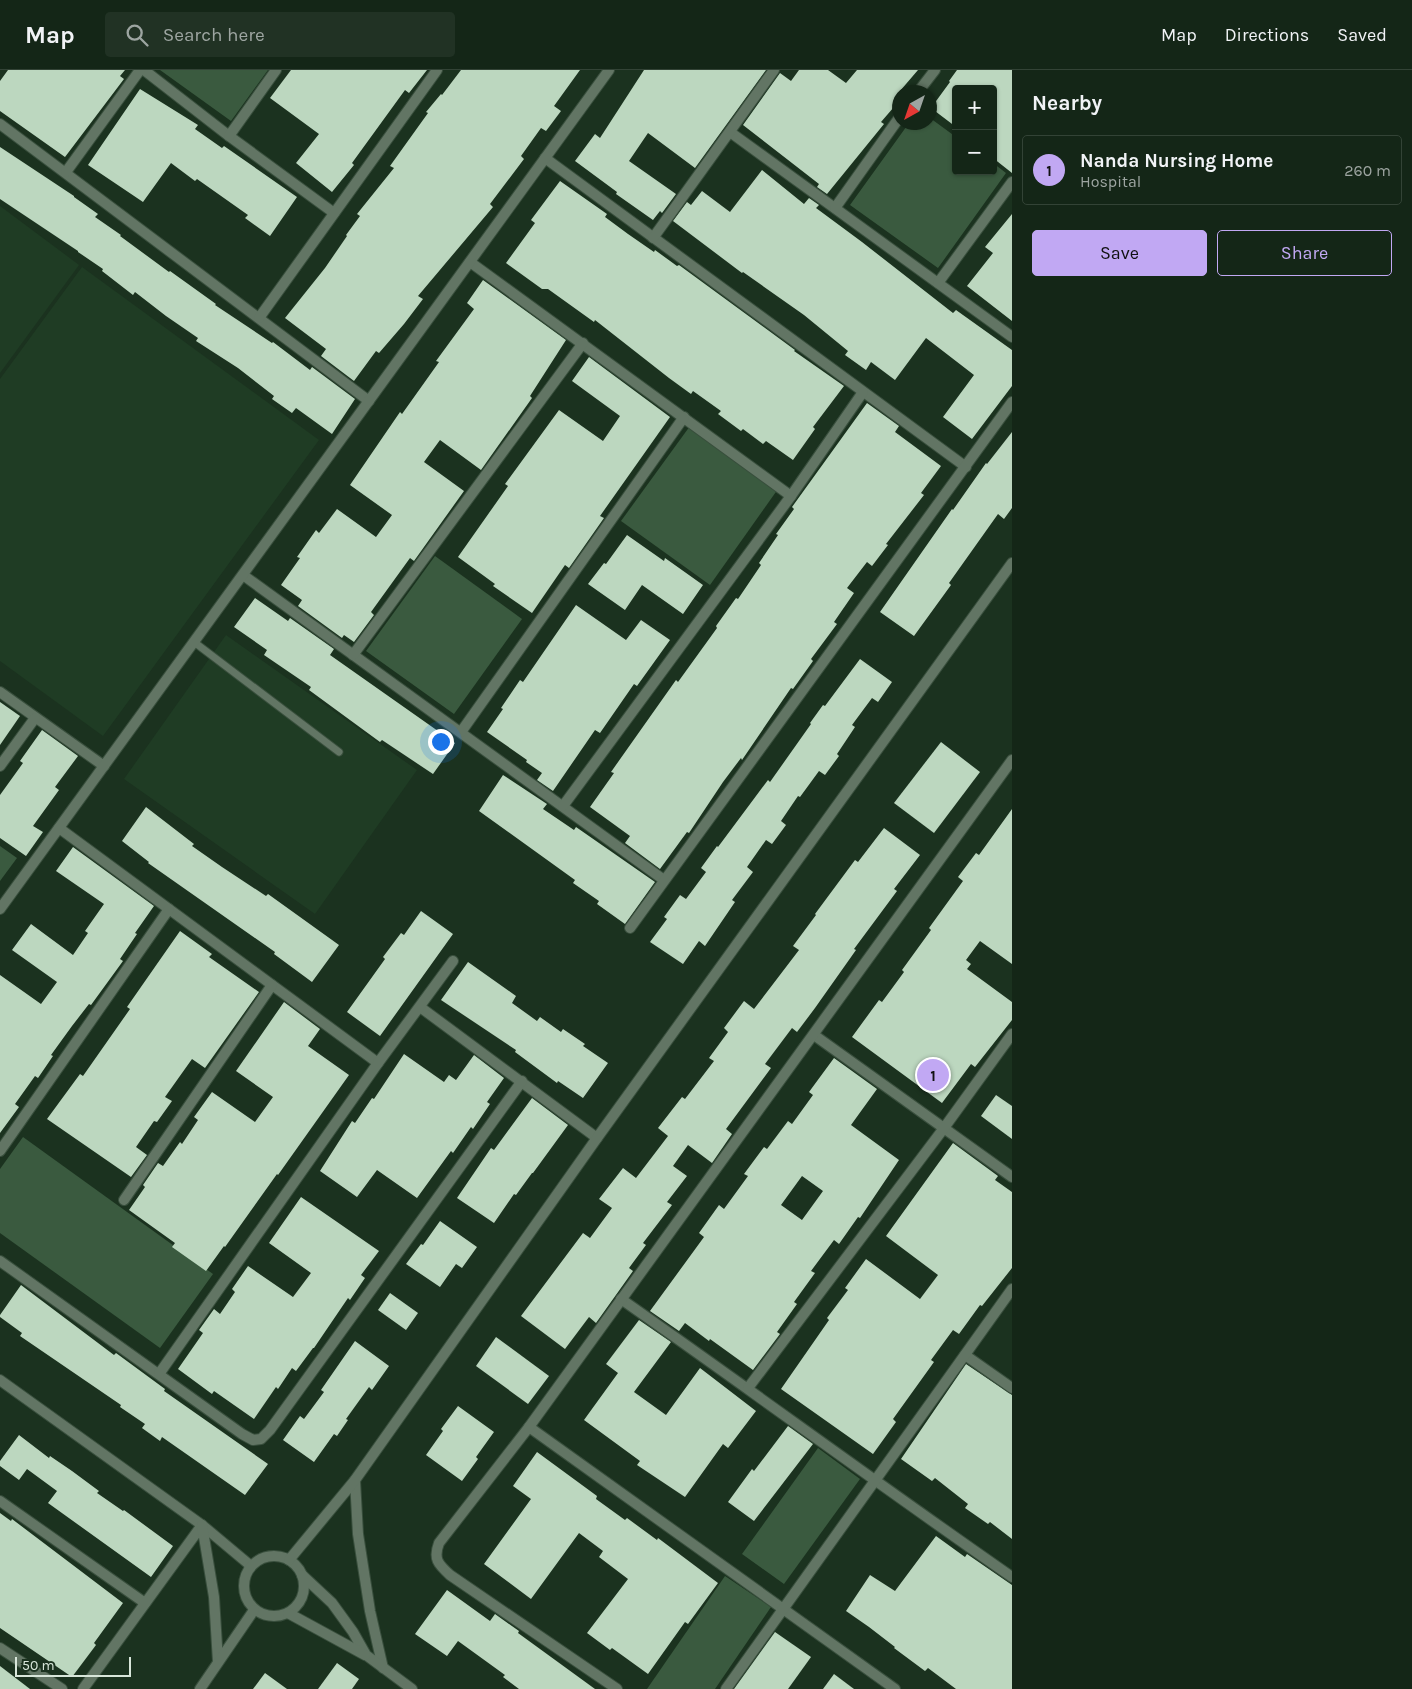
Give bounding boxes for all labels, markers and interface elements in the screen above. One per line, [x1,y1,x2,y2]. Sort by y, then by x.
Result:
search box [105,12,455,57]
text: Map [25,21,75,49]
icon: search [123,21,151,49]
text: Search here [163,24,265,46]
text: Map [1161,24,1197,46]
text: Directions [1225,24,1309,46]
text: Saved [1337,24,1387,46]
north arrow [892,85,937,130]
map controls [952,85,997,175]
button: + [952,85,997,130]
text: Nearby [1032,91,1102,115]
button: − [952,130,997,175]
text: Nanda Nursing Home [1080,150,1273,172]
text: 1 [1046,161,1052,180]
text: 260 m [1344,161,1391,180]
text: Hospital [1080,172,1141,191]
button: Save [1032,230,1207,276]
button: Share [1217,230,1392,276]
your location [428,729,454,755]
pin: 1 [917,1056,949,1094]
scale bar [15,1654,131,1677]
text: 50 m [22,1657,55,1674]

